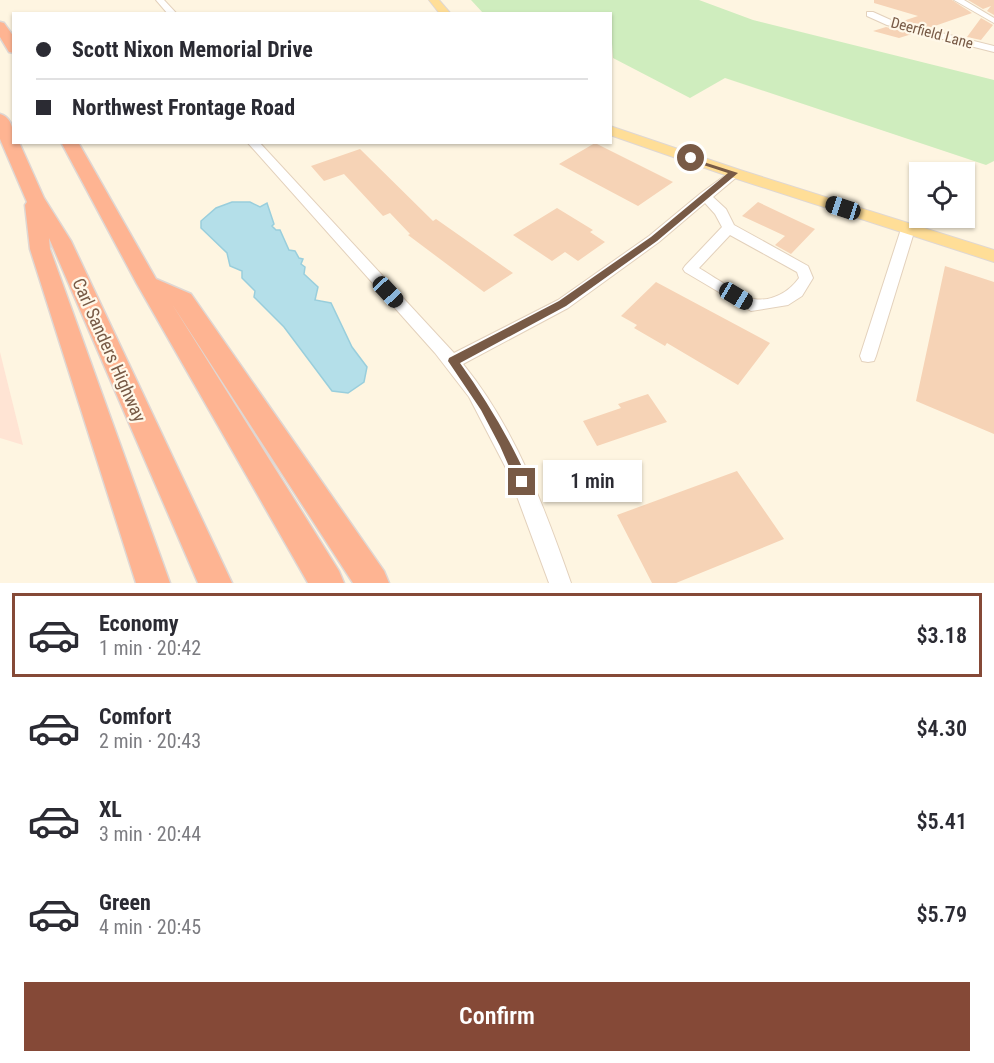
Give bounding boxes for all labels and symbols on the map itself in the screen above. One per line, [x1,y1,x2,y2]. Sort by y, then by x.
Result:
street label: Deerfield Lane [889,13,975,53]
route start [677,144,704,171]
car [823,194,863,222]
car [369,273,407,311]
street label: Carl Sanders Highway [68,275,151,425]
car [716,279,756,313]
callout: 1 min [543,461,642,503]
route end [508,468,535,495]

